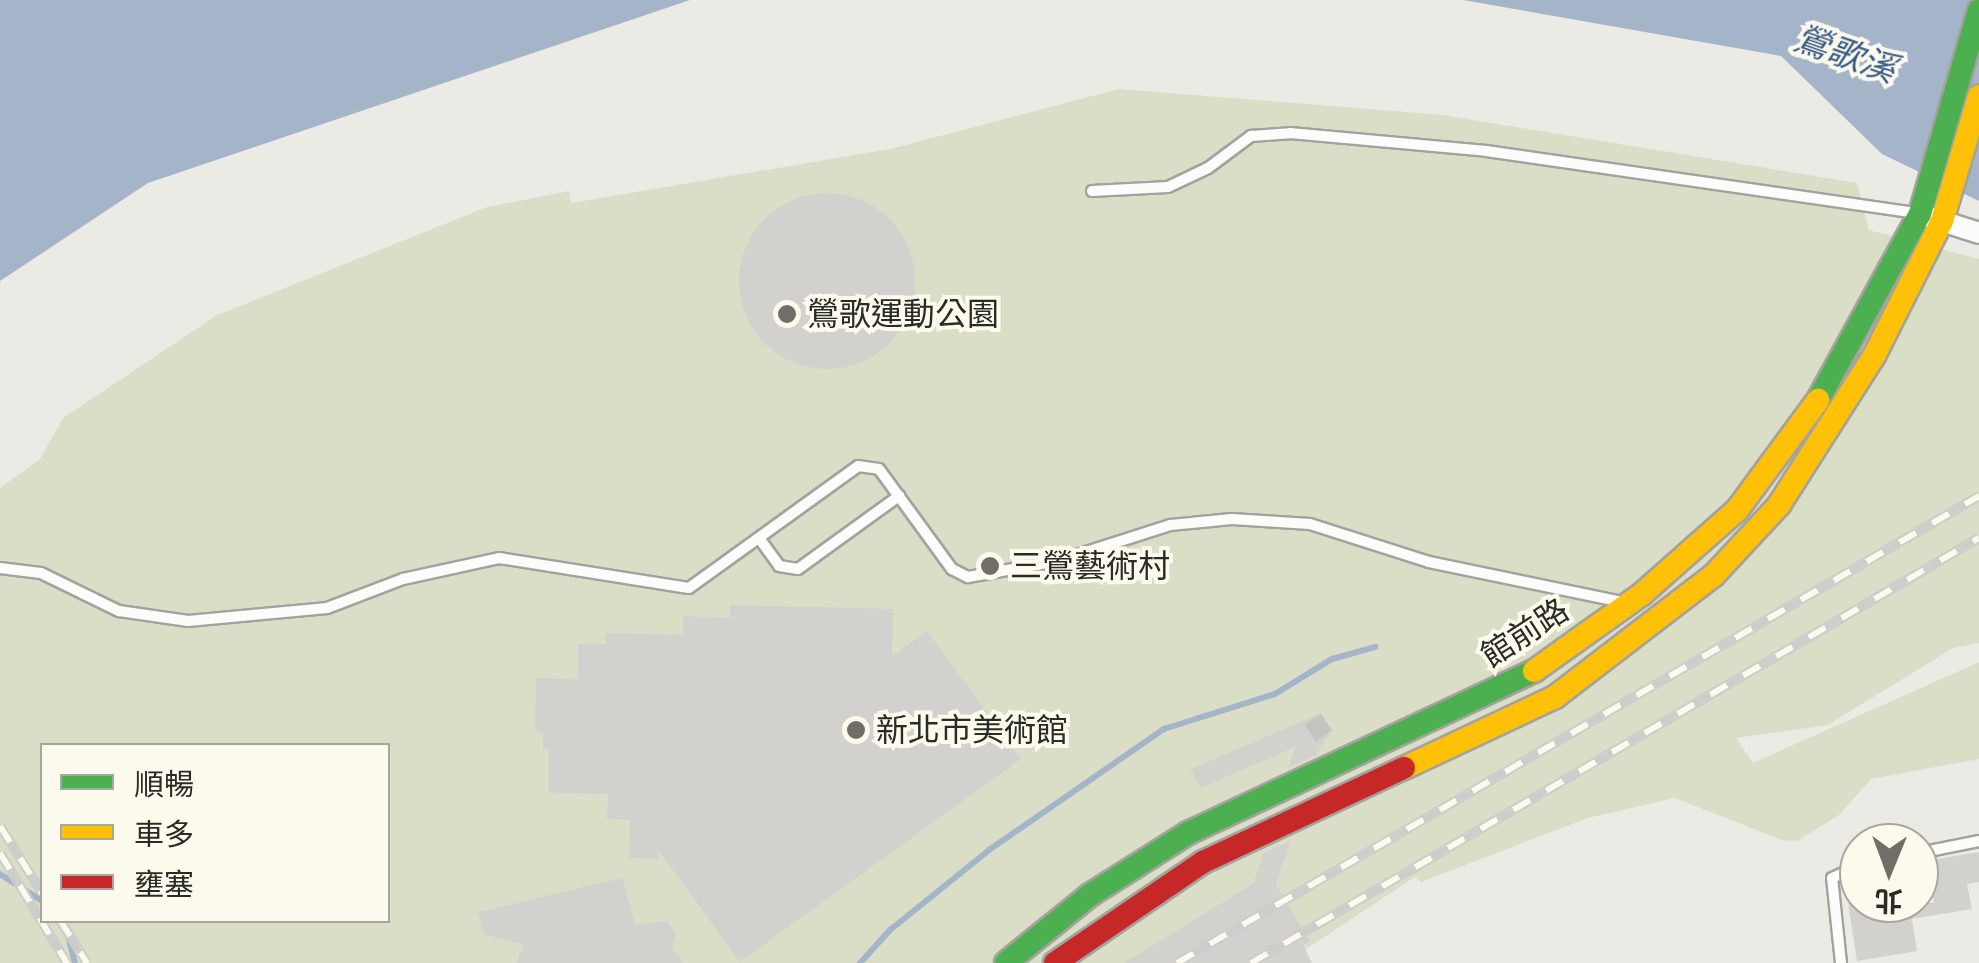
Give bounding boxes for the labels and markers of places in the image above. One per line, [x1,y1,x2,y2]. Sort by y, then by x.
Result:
place label: 鶯歌運動公園 [807,295,999,333]
marker: 鶯歌運動公園 [776,303,798,325]
place label: 三鶯藝術村 [1010,547,1170,585]
marker: 三鶯藝術村 [979,555,1001,577]
place label: 新北市美術館 [876,711,1068,749]
marker: 新北市美術館 [845,719,867,741]

